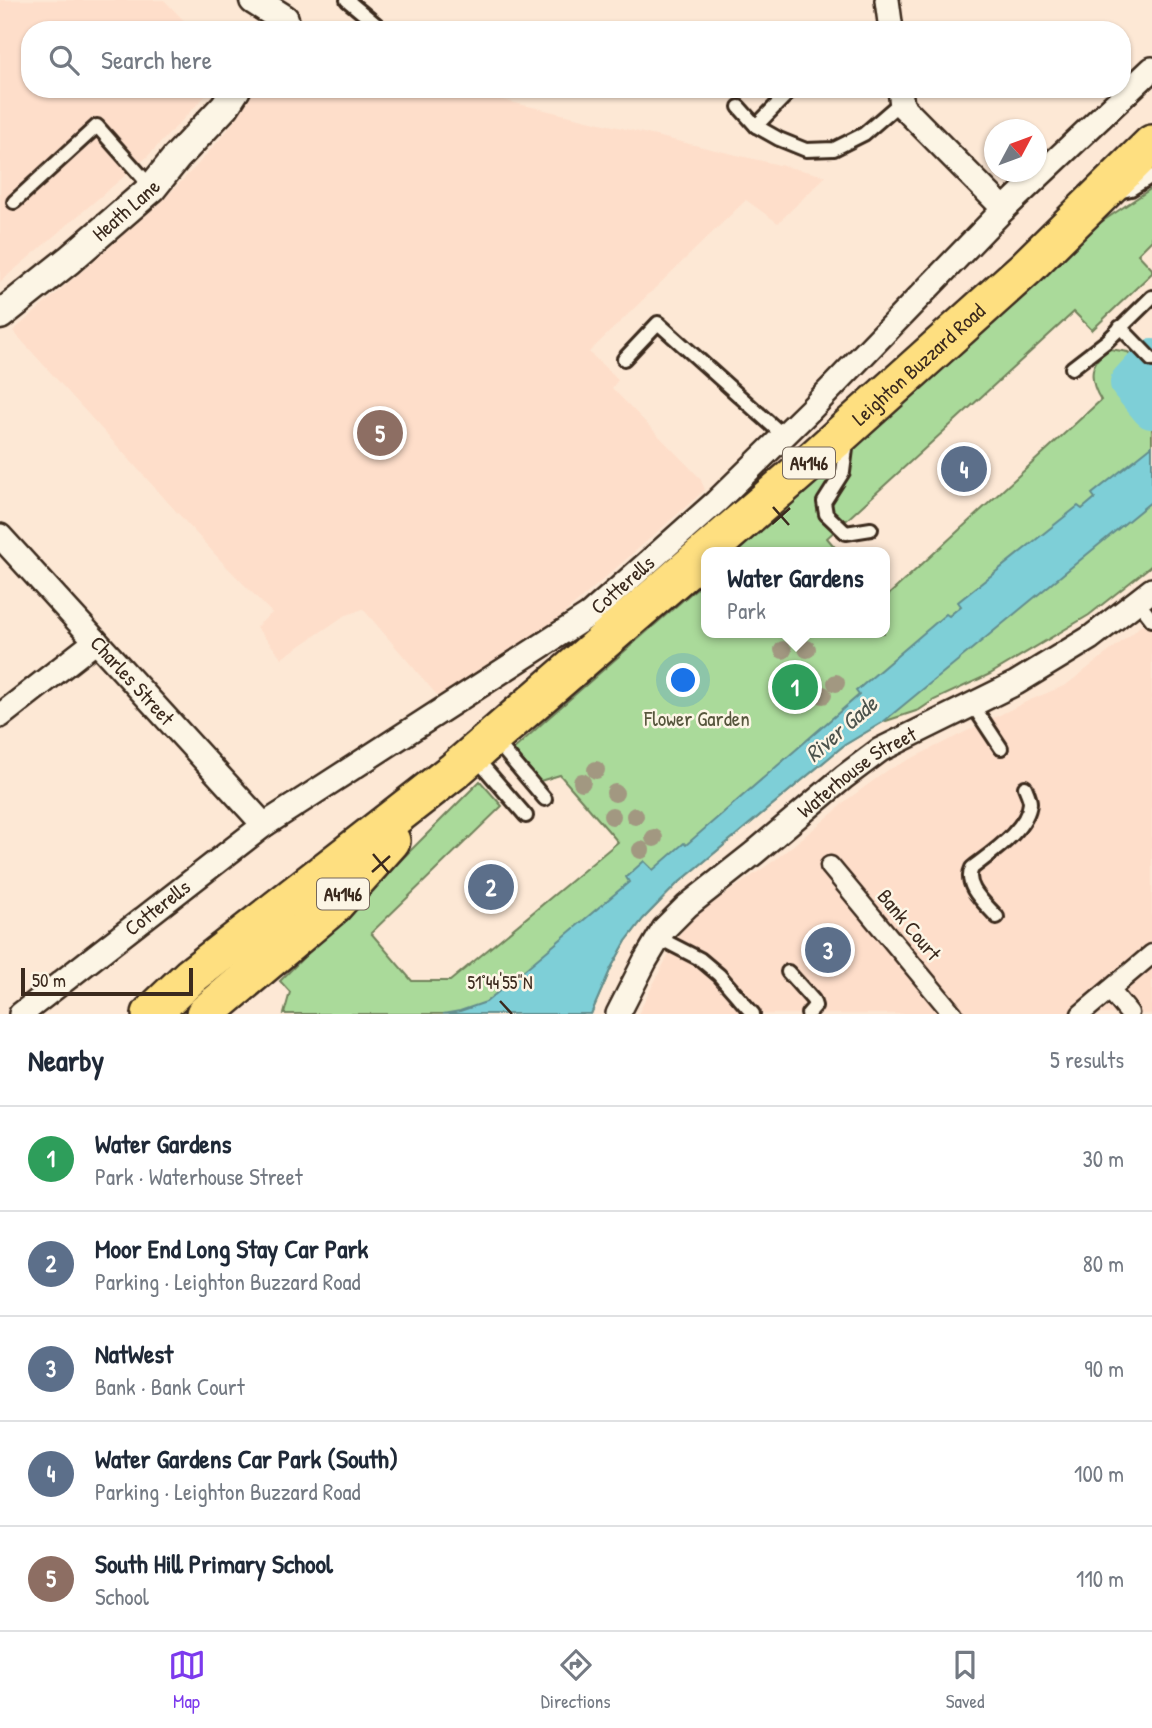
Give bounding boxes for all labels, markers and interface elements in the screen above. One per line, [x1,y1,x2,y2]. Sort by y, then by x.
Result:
search box [21,21,1131,98]
icon: search [45,41,83,79]
text: Search here [101,42,212,77]
north arrow [984,119,1047,182]
street label: Heath Lane [86,174,167,248]
street label: Leighton Buzzard Road [845,297,991,432]
pin: 5 [357,407,403,459]
pin: 4 [941,443,987,495]
road number: A4146 [783,447,835,478]
popup [701,547,890,638]
street label: Cotterells [584,548,661,621]
text: Water Gardens [727,560,864,595]
text: Park [727,595,766,626]
street label: Charles Street [84,629,182,732]
pin: 1 [772,661,818,713]
your location [666,663,700,697]
water label: River Gade [798,688,884,769]
park label: Flower Garden [643,704,750,733]
street label: Waterhouse Street [791,719,922,824]
pin: 2 [468,861,514,913]
street label: Cotterells [118,872,196,942]
road number: A4146 [317,878,369,909]
street label: Bank Court [871,883,948,967]
pin: 3 [805,924,851,976]
scale bar [21,965,192,997]
text: 50 m [32,967,66,993]
text: 51°44'55"N [467,970,533,995]
text: Nearby [28,1040,104,1080]
text: 5 results [1050,1044,1124,1075]
text: Water Gardens [95,1126,231,1161]
text: 1 [47,1143,55,1174]
text: 30 m [1082,1143,1124,1174]
text: Park · Waterhouse Street [95,1161,303,1192]
text: Moor End Long Stay Car Park [95,1231,368,1266]
text: 2 [46,1248,56,1279]
text: 80 m [1083,1248,1124,1279]
text: Parking · Leighton Buzzard Road [95,1266,360,1297]
text: NatWest [95,1336,173,1371]
text: 3 [46,1353,56,1384]
text: 90 m [1084,1353,1124,1384]
text: Bank · Bank Court [95,1371,245,1402]
text: Water Gardens Car Park (South) [95,1441,398,1476]
text: 4 [47,1458,55,1489]
text: 100 m [1074,1458,1124,1489]
text: Parking · Leighton Buzzard Road [95,1476,360,1507]
text: South Hill Primary School [95,1546,333,1581]
text: 5 [46,1563,56,1594]
text: 110 m [1076,1563,1124,1594]
text: School [95,1581,149,1612]
tab: Map [168,1646,206,1714]
tab: Directions [541,1646,611,1714]
tab: Saved [946,1646,984,1714]

